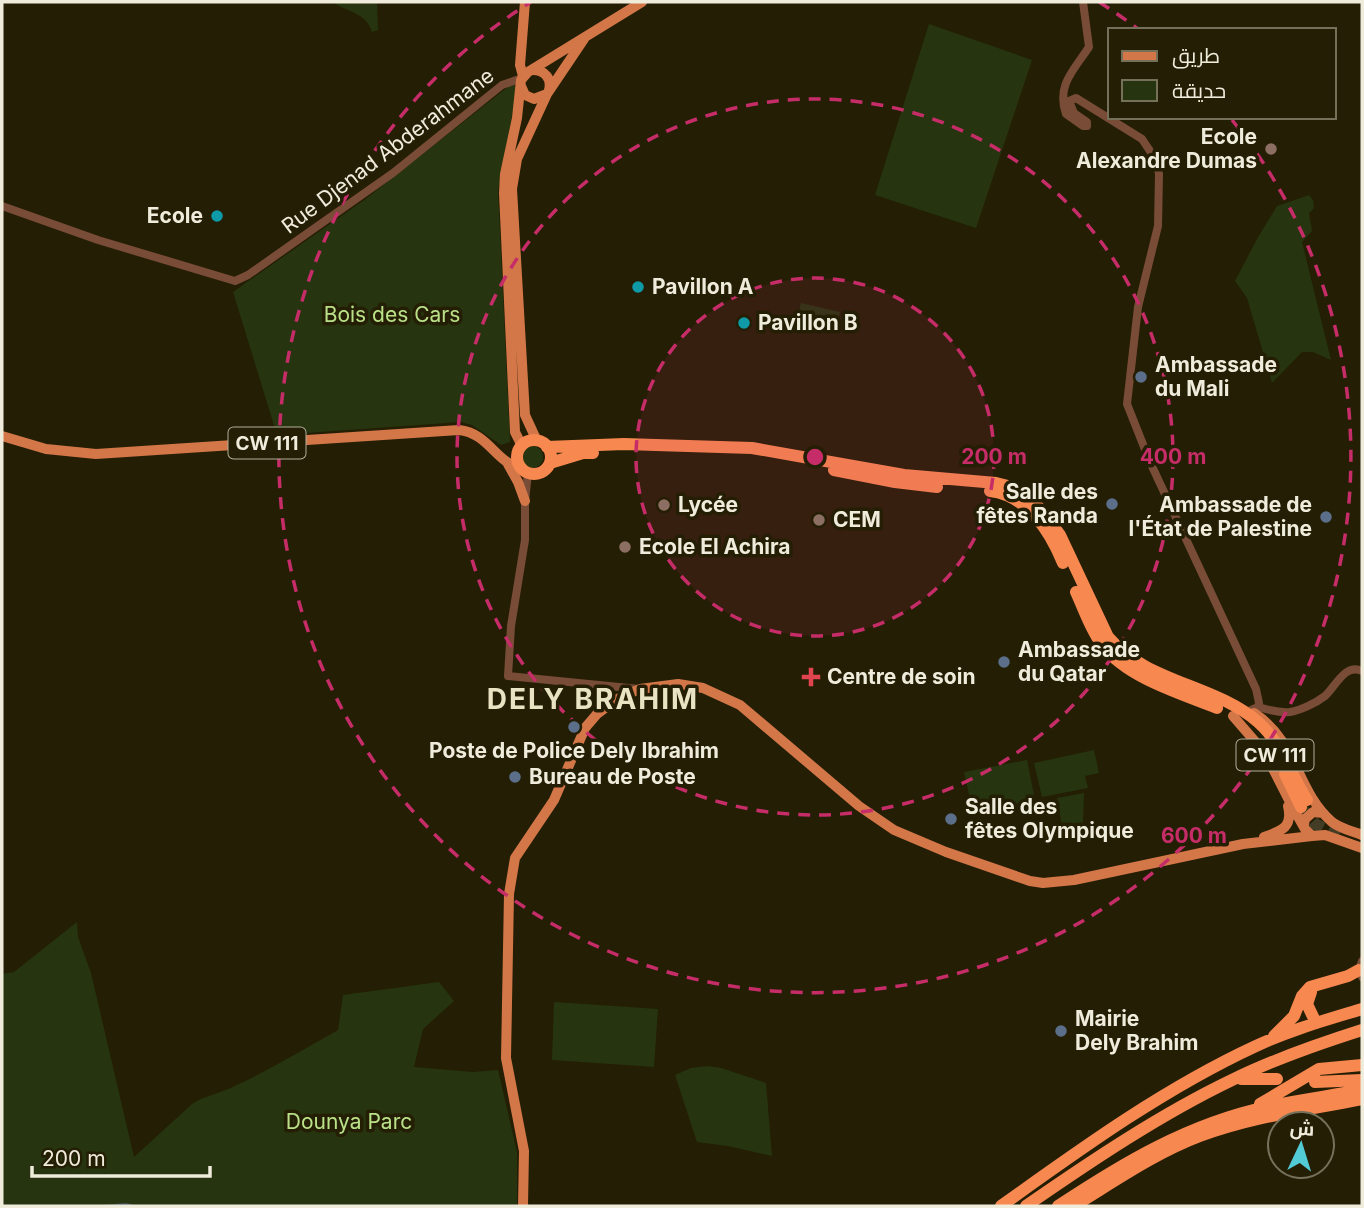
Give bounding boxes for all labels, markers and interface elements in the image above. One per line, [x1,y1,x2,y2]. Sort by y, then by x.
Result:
legend [1108,28,1336,119]
text: طريق [1172,43,1220,69]
street label: Rue Djenad Abderahmane [277,63,499,238]
text: حديقة [1172,78,1226,103]
place label: Ecole Alexandre Dumas [1076,124,1257,173]
marker: Ecole Alexandre Dumas [1263,141,1279,157]
place label: Ecole [147,203,203,228]
marker: Ecole [209,208,225,224]
place label: Pavillon A [652,274,754,299]
marker: Pavillon A [630,279,646,295]
park label: Bois des Cars [324,302,460,327]
place label: Pavillon B [758,310,858,335]
marker: Pavillon B [736,315,752,331]
place label: Ambassade du Mali [1155,352,1277,401]
marker: Ambassade du Mali [1133,369,1149,385]
road number: CW 111 [229,428,306,458]
text: 200 m [961,444,1027,469]
text: 400 m [1140,444,1206,469]
centre of rings [803,445,827,469]
place label: Salle des fêtes Randa [976,479,1098,528]
place label: Lycée [678,492,738,517]
place label: Ambassade de l'État de Palestine [1129,492,1312,541]
marker: Salle des fêtes Randa [1104,496,1120,512]
marker: Lycée [656,497,672,513]
place label: CEM [833,507,881,532]
marker: Ambassade de l'État de Palestine [1318,509,1334,525]
marker: CEM [811,512,827,528]
place label: Ecole El Achira [639,534,790,559]
marker: Ecole El Achira [617,539,633,555]
place label: Ambassade du Qatar [1018,637,1140,686]
marker: Ambassade du Qatar [996,654,1012,670]
place label: Centre de soin [827,664,975,689]
marker: Centre de soin [801,667,821,687]
district label: DELY BRAHIM [487,682,699,716]
marker: Poste de Police Dely Ibrahim [566,719,582,735]
place label: Poste de Police Dely Ibrahim [429,738,719,763]
road number: CW 111 [1236,740,1314,770]
place label: Bureau de Poste [529,764,696,789]
marker: Bureau de Poste [507,769,523,785]
place label: Salle des fêtes Olympique [965,794,1134,843]
marker: Salle des fêtes Olympique [943,811,959,827]
text: 600 m [1161,823,1227,848]
place label: Mairie Dely Brahim [1075,1006,1198,1055]
marker: Mairie Dely Brahim [1053,1023,1069,1039]
park label: Dounya Parc [286,1109,412,1134]
north arrow [1266,1110,1336,1180]
text: ش [1289,1116,1315,1141]
scale bar [32,1134,210,1178]
text: 200 m [42,1146,106,1171]

